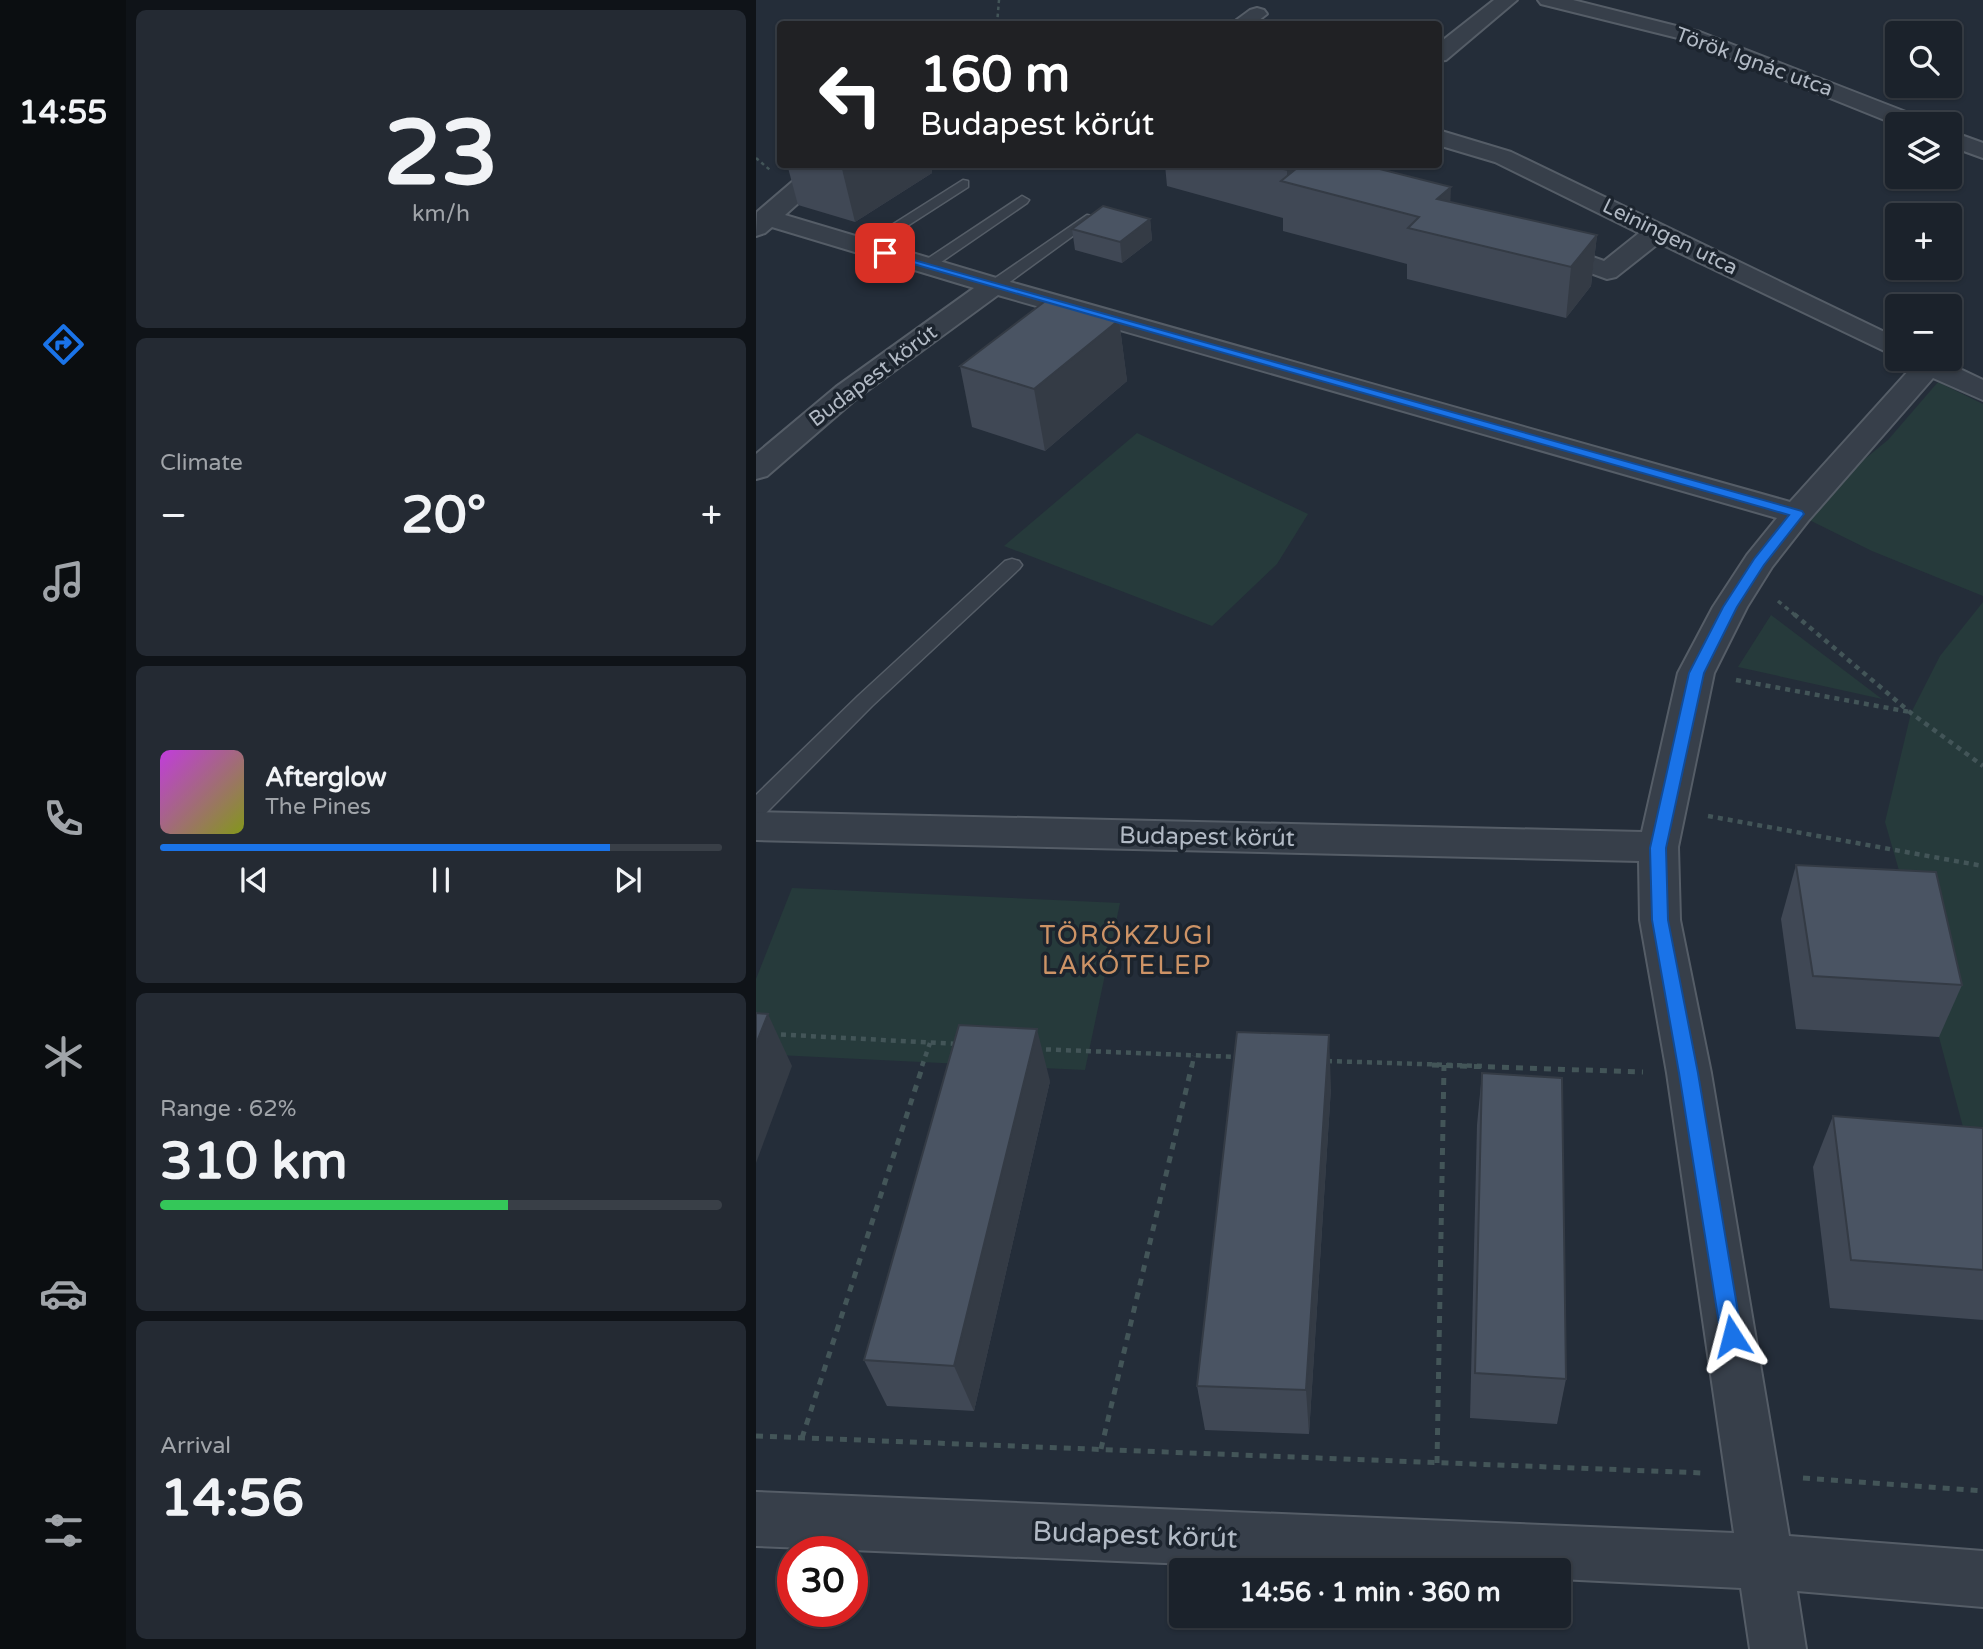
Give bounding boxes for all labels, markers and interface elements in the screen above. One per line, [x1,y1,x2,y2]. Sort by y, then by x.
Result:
map controls [1885,21,1962,371]
button: search [1885,21,1962,98]
street label: Török Ignác utca [1672,22,1836,102]
text: 160 m [920,46,1070,105]
icon: left [805,49,896,140]
text: 14:55 [19,94,107,132]
text: 23 [384,99,498,209]
text: Budapest körút [920,106,1154,144]
button: layers [1885,112,1962,189]
street label: Leiningen utca [1598,194,1742,280]
text: km/h [412,200,470,228]
button: + [1885,203,1962,280]
pin [855,223,915,283]
icon: arrive [866,234,904,272]
button: − [1885,294,1962,371]
icon: directions [39,320,88,369]
street label: Budapest körút [804,320,942,432]
text: Climate [160,449,243,477]
text: 20° [401,484,486,547]
text: − [160,493,187,539]
text: + [701,493,722,539]
icon: music [39,557,88,606]
text: Afterglow [265,762,387,793]
text: The Pines [265,793,371,821]
icon: phone [39,794,88,843]
street label: Budapest körút [1119,821,1295,853]
icon: previous [235,861,273,899]
icon: pause [422,861,460,899]
icon: next [609,861,647,899]
district label: TÖRÖKZUGI LAKÓTELEP [1040,920,1214,981]
icon: climate [39,1032,88,1081]
text: Range · 62% [160,1095,296,1123]
text: 310 km [160,1130,348,1193]
icon: car [39,1269,88,1318]
position arrow [1695,1299,1769,1373]
text: Arrival [160,1432,231,1460]
text: 14:56 [160,1467,304,1530]
icon: filters [39,1506,88,1555]
street label: Budapest körút [1032,1514,1238,1556]
speed limit sign: 30 [777,1536,868,1627]
text: 14:56 · 1 min · 360 m [1239,1577,1501,1608]

